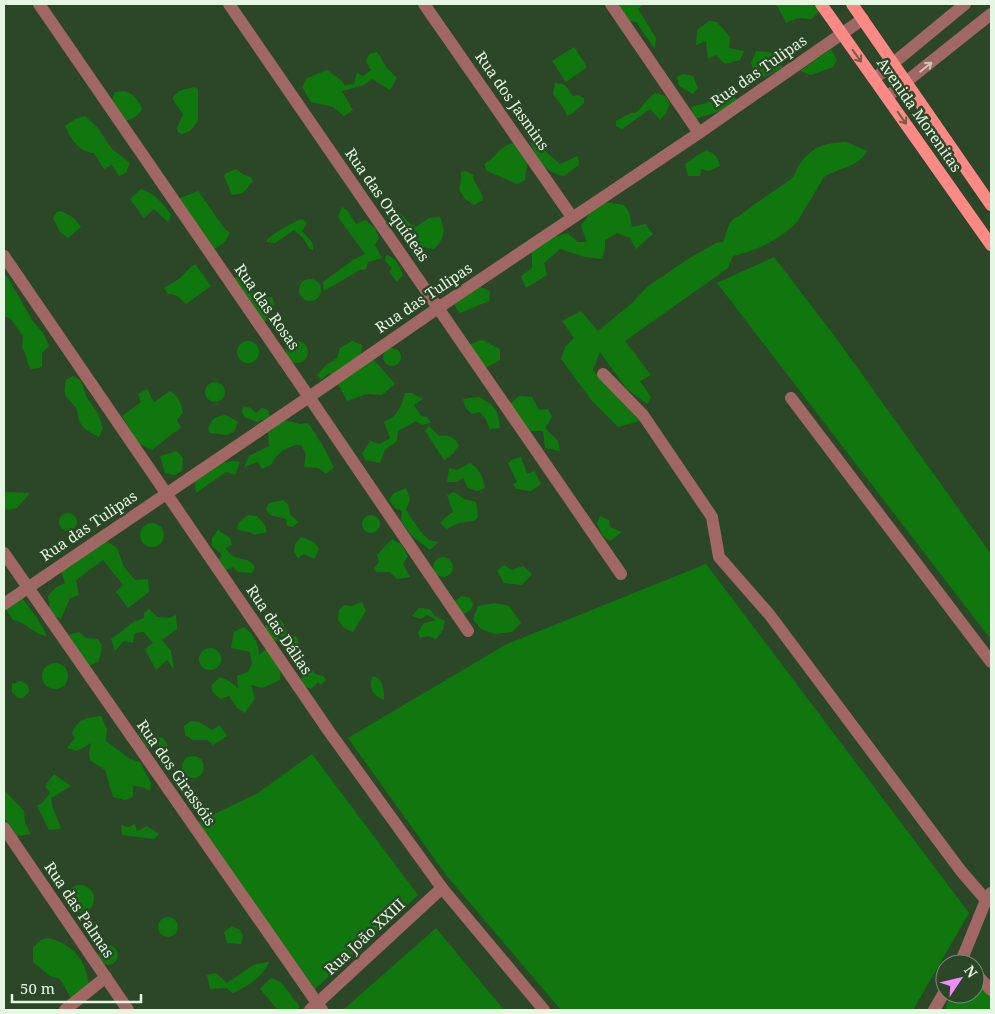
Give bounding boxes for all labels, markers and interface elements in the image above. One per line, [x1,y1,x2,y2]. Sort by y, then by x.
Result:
street label: Rua das Tulipas [707,30,810,111]
street label: Rua dos Jasmins [471,47,554,154]
one-way arrow [852,49,863,62]
street label: Avenida Morenitas [873,53,967,176]
one-way arrow [919,61,932,72]
one-way arrow [897,111,907,125]
street label: Rua das Orquídeas [341,144,435,265]
street label: Rua das Tulipas [371,257,476,337]
street label: Rua das Rosas [231,260,305,354]
street label: Rua das Tulipas [36,485,141,565]
street label: Rua das Dálias [242,581,317,678]
street label: Rua dos Girassóis [133,716,221,829]
street label: Rua das Palmas [40,858,119,961]
street label: Rua João XXIII [320,894,409,979]
north arrow [935,954,985,1004]
text: N [960,961,982,981]
scale bar [12,972,141,1004]
text: 50 m [20,978,55,998]

